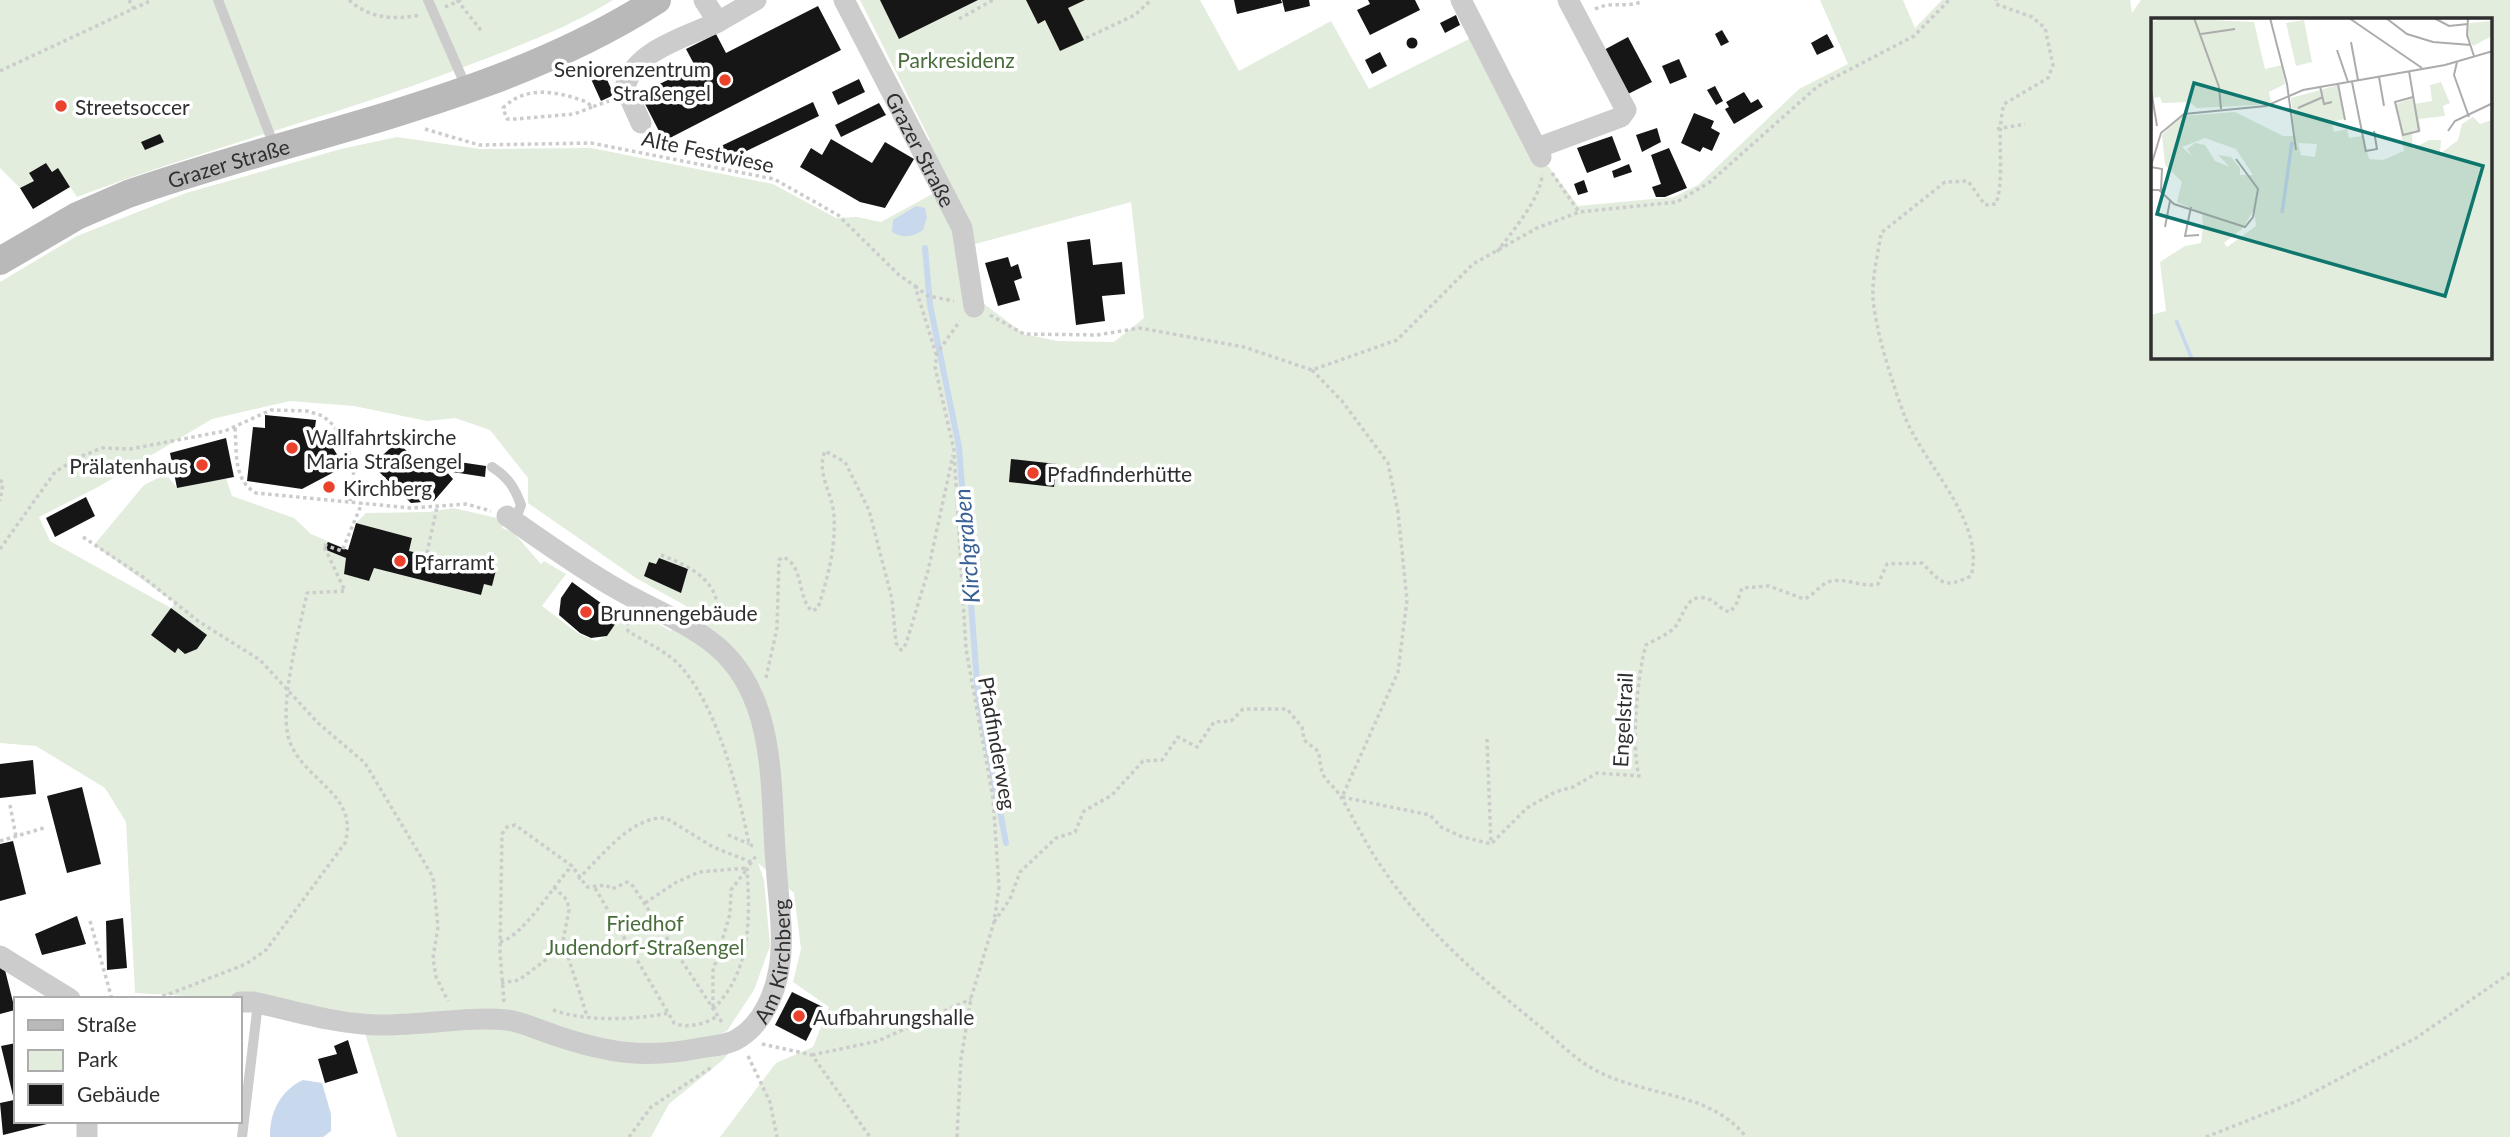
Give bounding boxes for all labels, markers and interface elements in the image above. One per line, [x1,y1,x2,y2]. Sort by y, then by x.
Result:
inset map [2151,18,2492,359]
park label: Parkresidenz [897,47,1015,72]
place label: Seniorenzentrum Straßengel [554,56,711,105]
marker: Seniorenzentrum Straßengel [717,72,733,88]
street label: Grazer Straße [881,88,961,211]
place label: Streetsoccer [75,94,190,119]
marker: Streetsoccer [53,98,69,114]
street label: Alte Festwiese [640,125,776,177]
street label: Grazer Straße [164,132,292,192]
place label: Wallfahrtskirche Maria Straßengel [306,424,462,473]
marker: Wallfahrtskirche Maria Straßengel [284,440,300,456]
place label: Prälatenhaus [69,453,188,478]
marker: Prälatenhaus [194,457,210,473]
place label: Pfadfinderhütte [1047,461,1192,486]
marker: Pfadfinderhütte [1025,465,1041,481]
place label: Kirchberg [343,475,432,500]
marker: Kirchberg [321,479,337,495]
water label: Kirchgraben [947,487,985,605]
place label: Pfarramt [414,549,495,574]
marker: Pfarramt [392,553,408,569]
place label: Brunnengebäude [600,600,758,625]
marker: Brunnengebäude [578,604,594,620]
street label: Engelstrail [1607,672,1637,768]
street label: Pfadfinderweg [974,675,1022,812]
street label: Am Kirchberg [748,898,794,1027]
park label: Friedhof Judendorf-Straßengel [545,910,745,959]
legend [14,997,242,1123]
place label: Aufbahrungshalle [813,1004,974,1029]
marker: Aufbahrungshalle [791,1008,807,1024]
text: Straße [77,1011,137,1036]
text: Park [77,1046,118,1071]
text: Gebäude [77,1081,160,1106]

